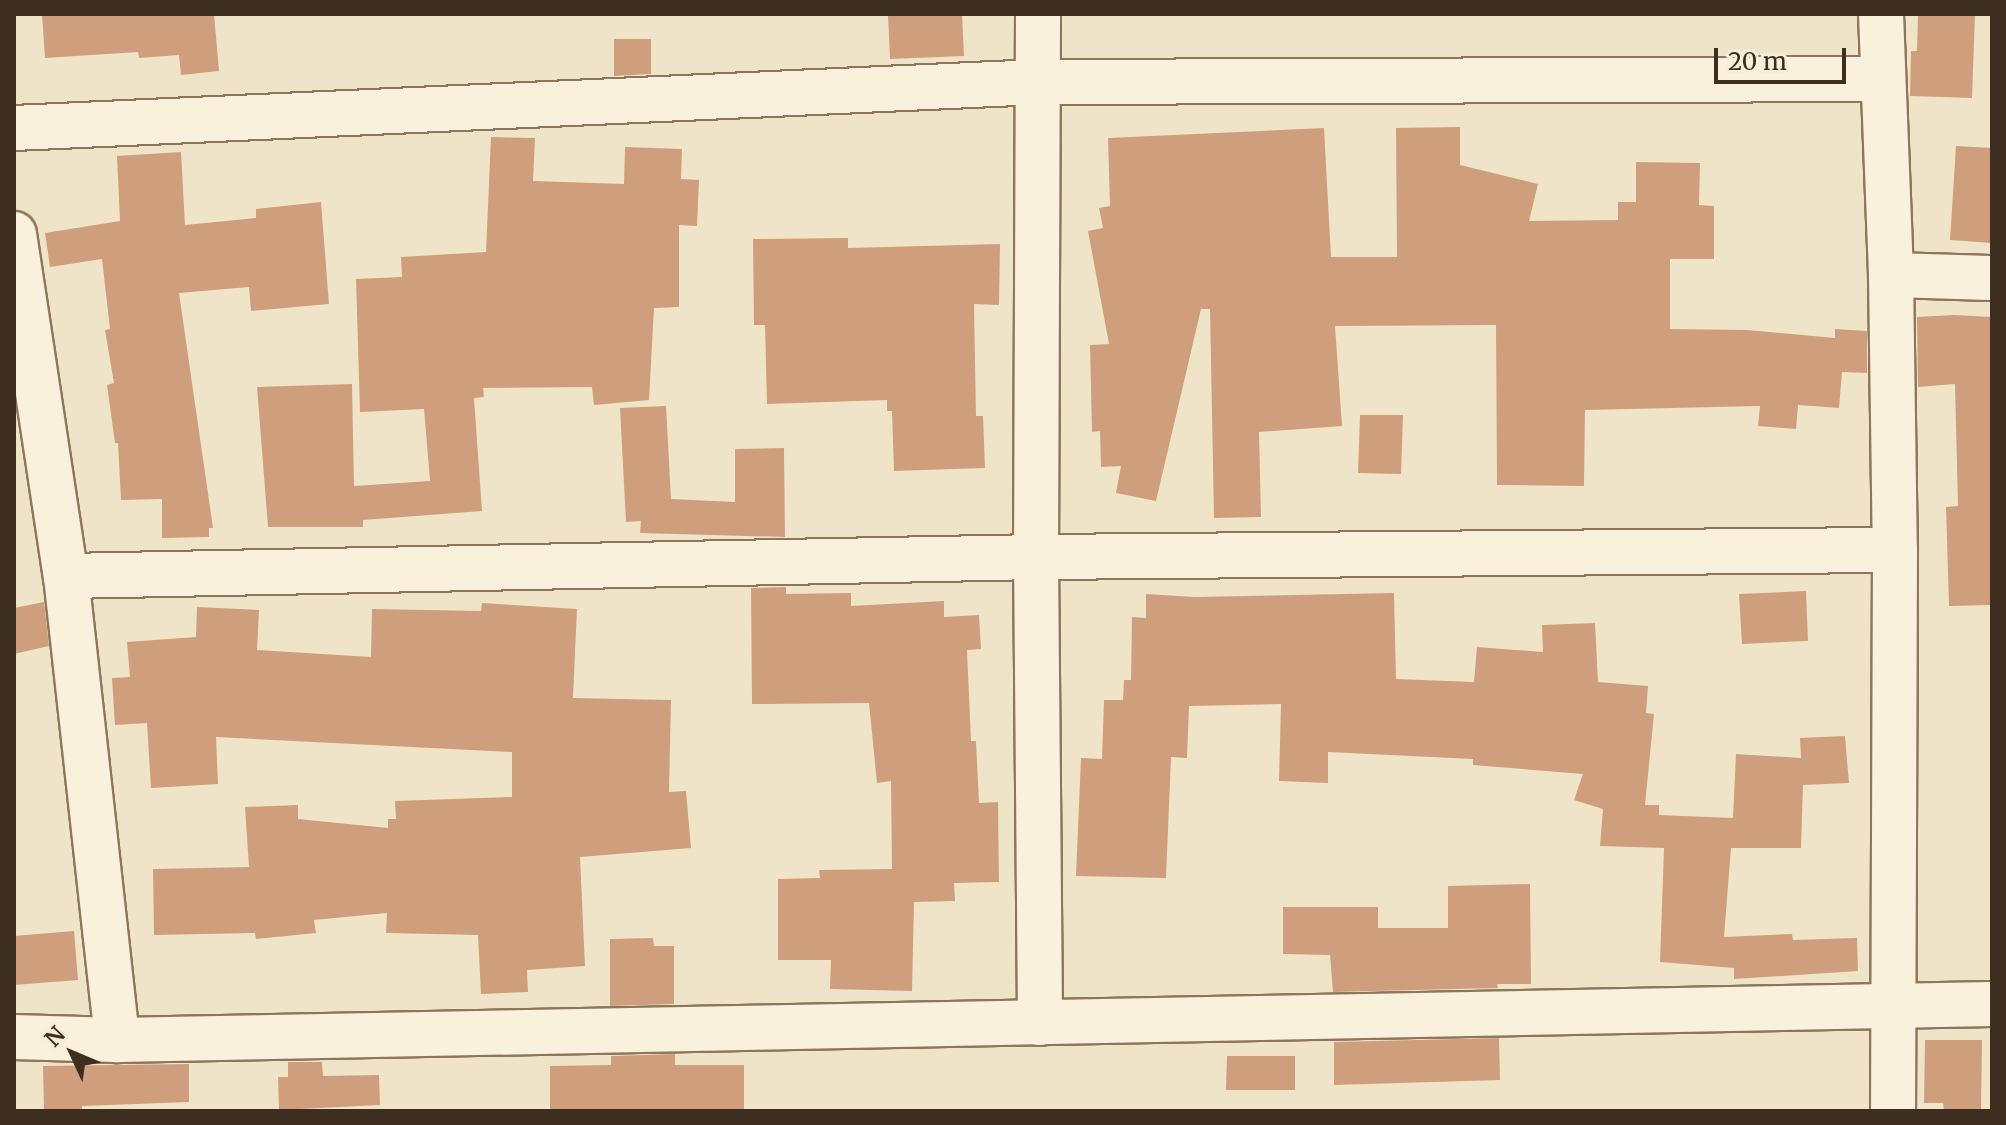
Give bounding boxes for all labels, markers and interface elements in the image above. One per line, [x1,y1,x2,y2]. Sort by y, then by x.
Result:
scale bar [1718,32,1850,82]
text: 20 m [1728,46,1787,77]
north arrow [32,1013,112,1093]
text: N [39,1020,71,1052]

